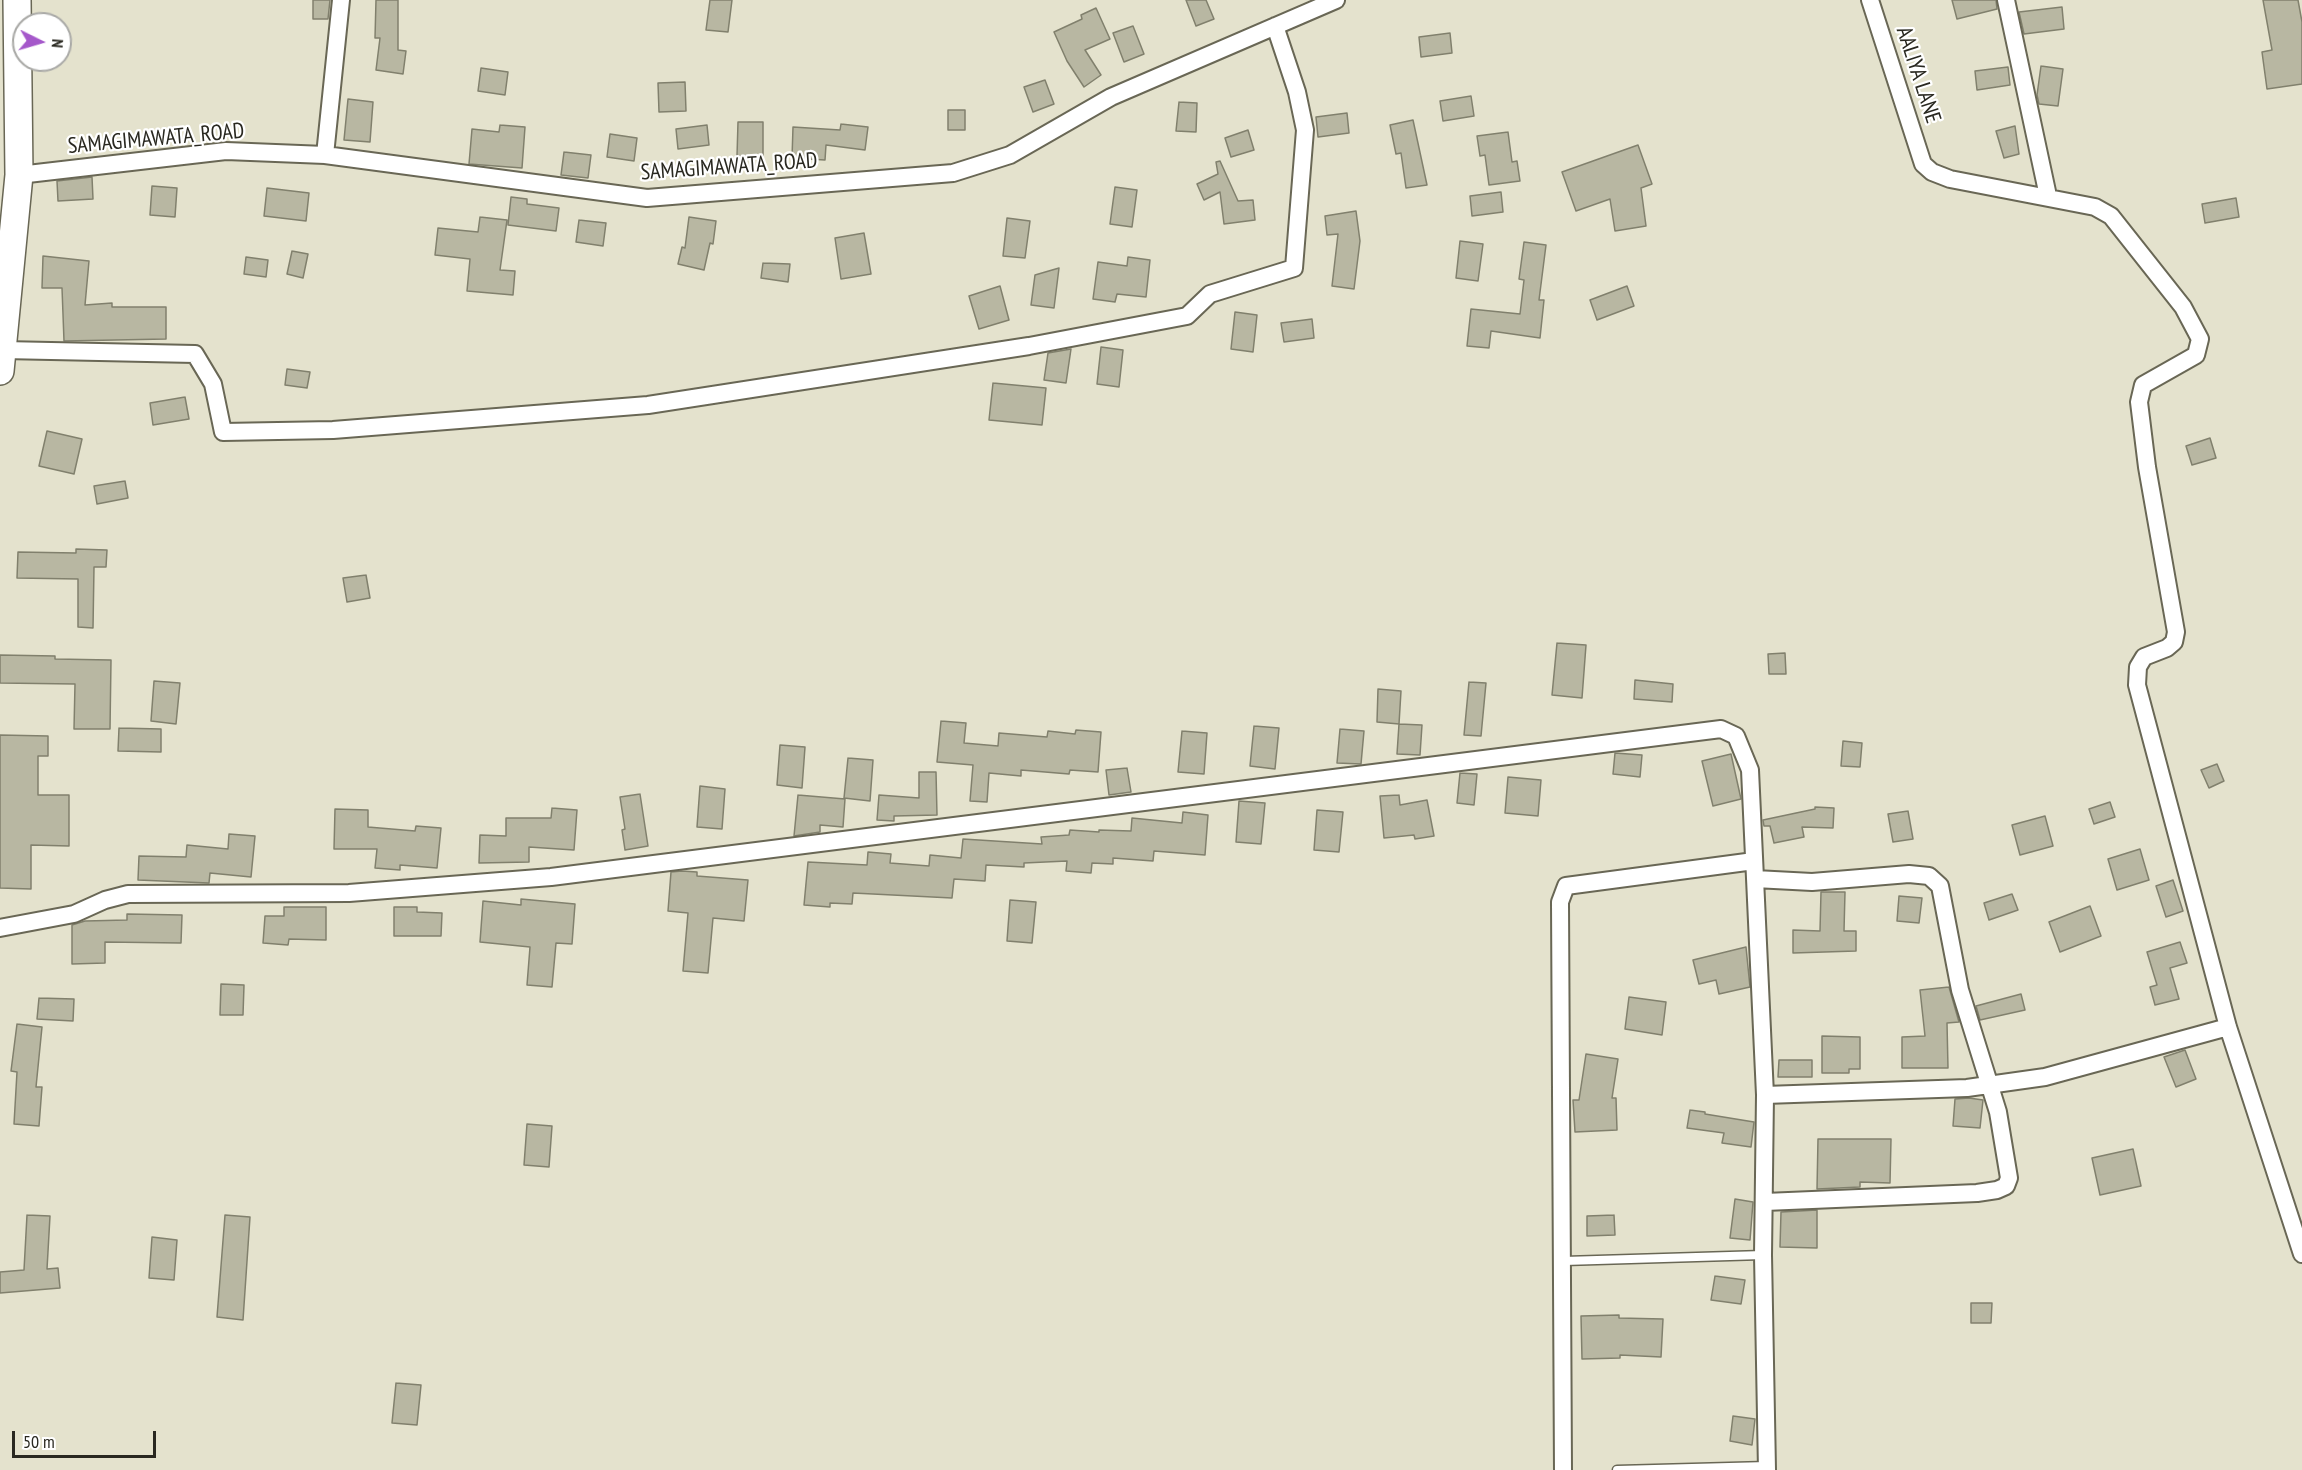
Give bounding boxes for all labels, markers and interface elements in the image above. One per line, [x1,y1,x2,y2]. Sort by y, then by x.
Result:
north arrow [12,12,72,72]
street label: AALIYA LANE [1890,23,1946,127]
text: N [48,38,68,49]
street label: SAMAGIMAWATA_ROAD [67,118,245,160]
street label: SAMAGIMAWATA_ROAD [640,148,818,186]
scale bar [15,1419,159,1457]
text: 50 m [23,1430,55,1453]

